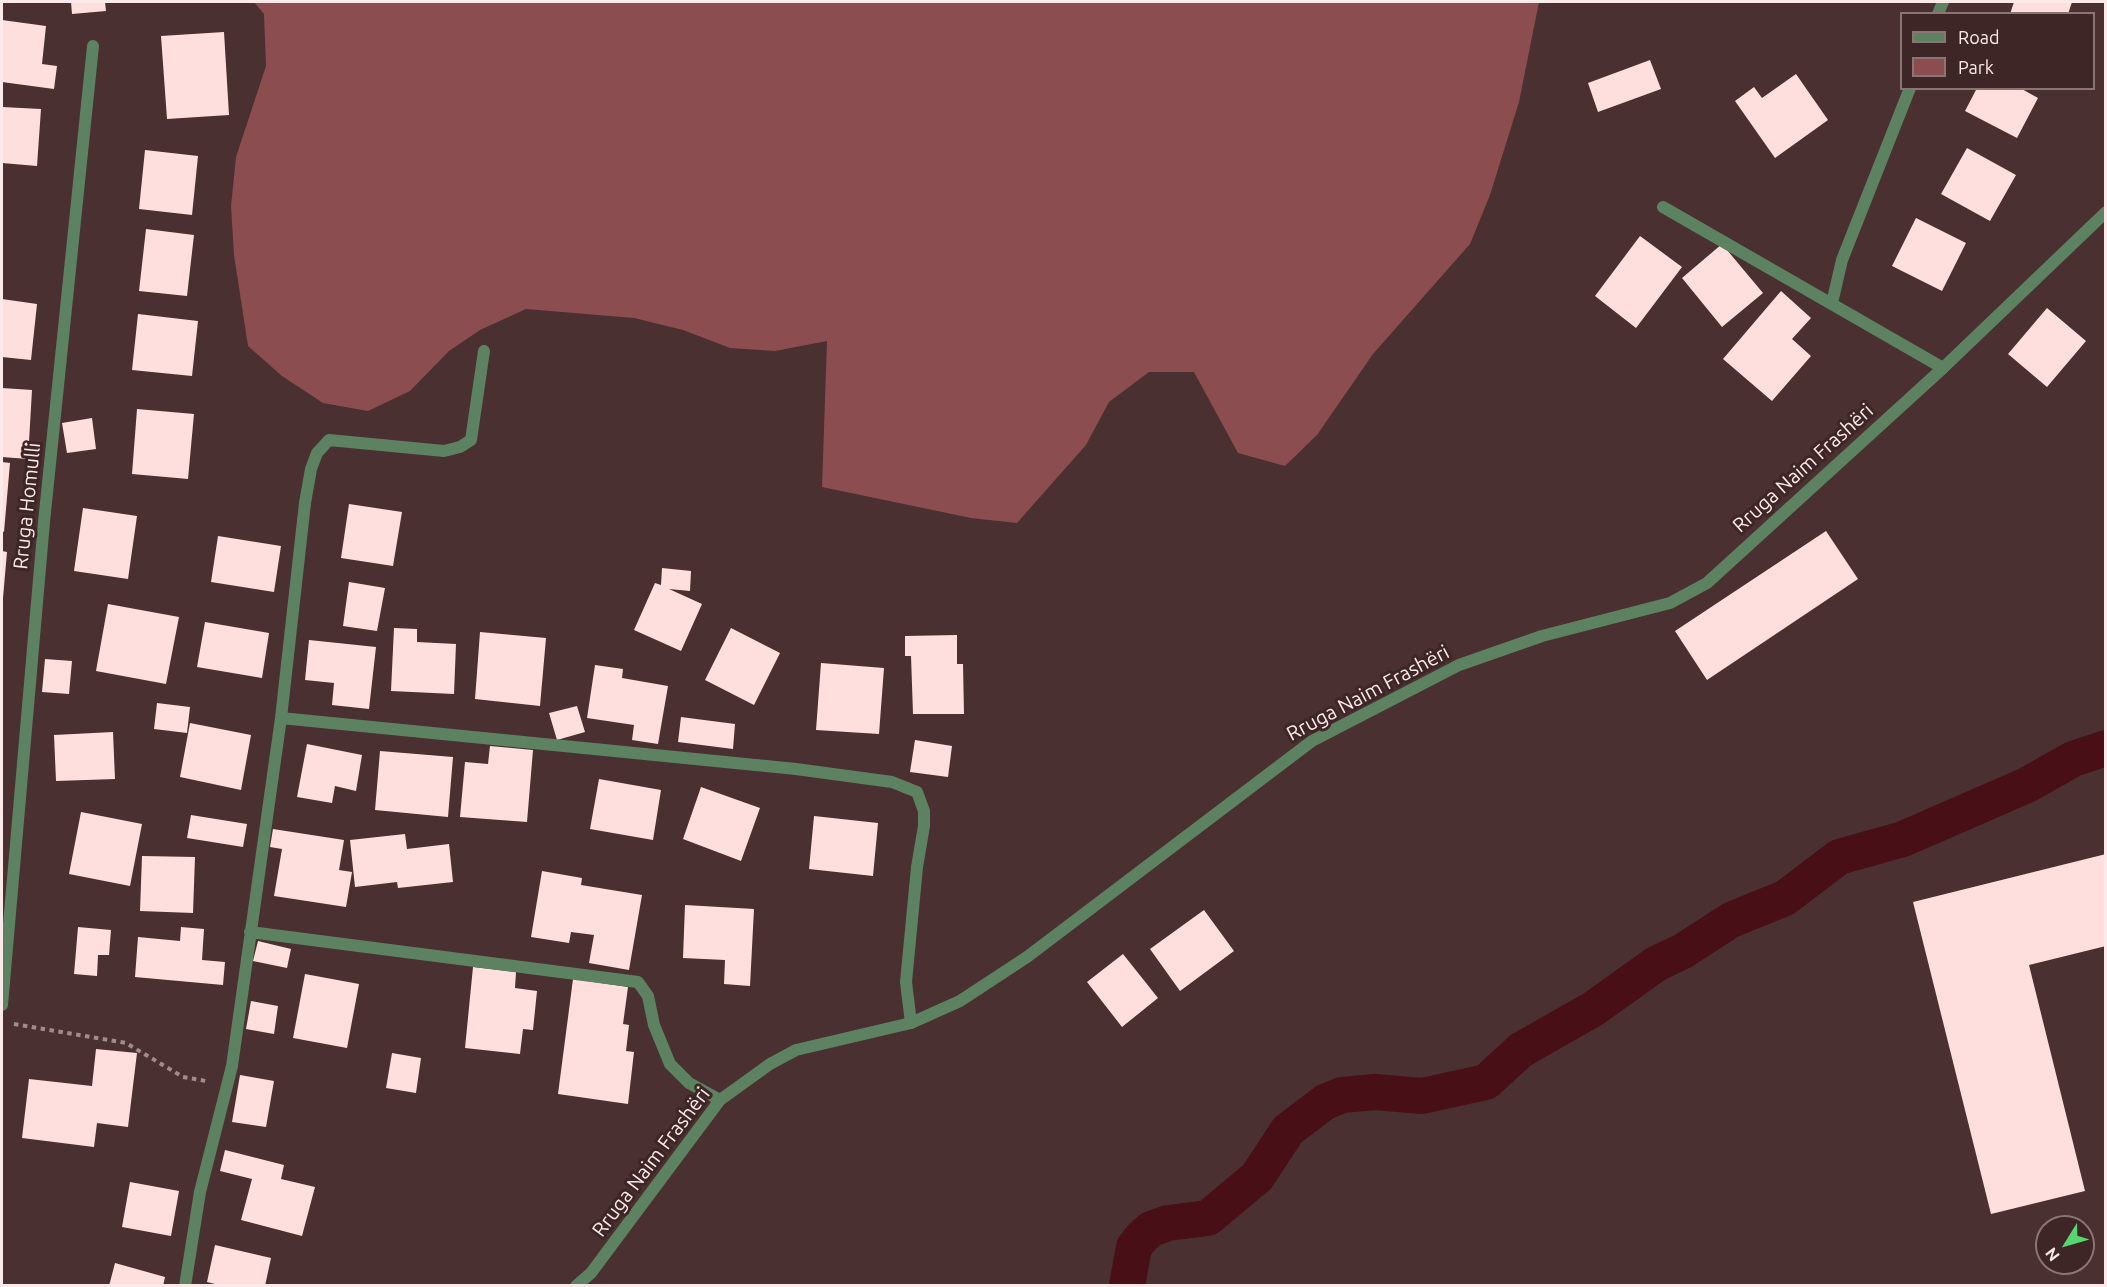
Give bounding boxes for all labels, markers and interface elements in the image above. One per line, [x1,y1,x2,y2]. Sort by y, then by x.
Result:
legend [1900,12,2095,90]
text: Road [1958,27,2000,47]
text: Park [1958,57,1994,77]
street label: Rruga Naim Frashëri [1728,399,1878,537]
street label: Rruga Homulli [8,441,46,571]
street label: Rruga Naim Frashëri [1283,640,1453,746]
street label: Rruga Naim Frashëri [587,1083,715,1241]
north arrow [2035,1215,2095,1275]
text: N [2041,1244,2063,1265]

